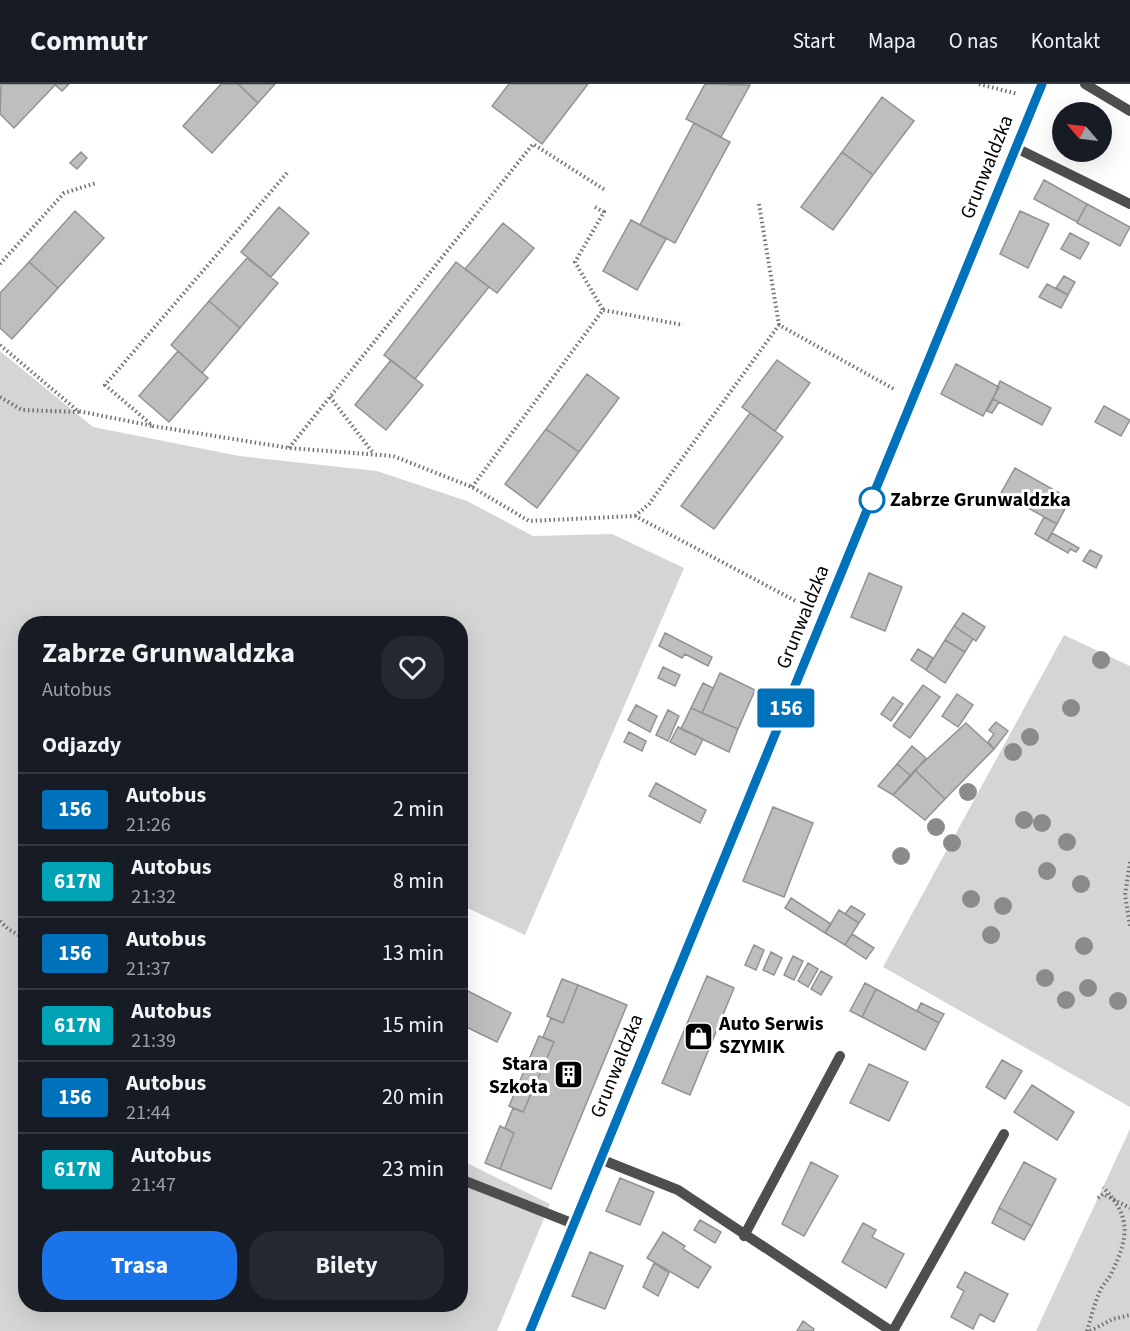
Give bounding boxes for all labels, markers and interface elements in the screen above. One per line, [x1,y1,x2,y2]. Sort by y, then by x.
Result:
text: Commutr [30,21,148,61]
text: Start [793,26,835,56]
text: Mapa [868,26,916,56]
text: O nas [949,26,998,56]
text: Kontakt [1031,26,1100,56]
north arrow [1052,102,1112,162]
map controls [1052,102,1112,162]
street label: Grunwaldzka [953,111,1021,223]
place label: Zabrze Grunwaldzka [890,486,1071,514]
marker: Zabrze Grunwaldzka [859,487,885,513]
street label: Grunwaldzka [769,561,837,673]
text: Zabrze Grunwaldzka [42,633,295,673]
button: heart [381,636,444,699]
text: Autobus [42,676,111,704]
line badge: 156 [752,688,820,728]
text: 156 [769,693,803,723]
text: Odjazdy [42,729,121,761]
text: Autobus [126,779,206,811]
text: 2 min [393,793,444,825]
text: 156 [58,794,92,824]
text: 21:26 [126,811,171,839]
text: Autobus [131,851,211,883]
text: 8 min [393,865,444,897]
text: 617N [54,866,101,896]
text: 21:32 [131,883,176,911]
text: Autobus [126,923,206,955]
text: 13 min [382,937,444,969]
text: 156 [58,938,92,968]
text: 21:37 [126,955,171,983]
text: Autobus [131,995,211,1027]
text: 15 min [382,1009,444,1041]
text: 617N [54,1010,101,1040]
street label: Grunwaldzka [583,1010,651,1122]
place label: Auto Serwis SZYMIK [718,1010,824,1061]
shop icon: Auto Serwis SZYMIK [682,1020,714,1052]
text: 21:39 [131,1027,176,1055]
place label: Stara Szkoła [489,1050,548,1101]
building icon: Stara Szkoła [553,1059,585,1091]
text: Autobus [126,1067,206,1099]
text: 20 min [382,1081,444,1113]
text: 156 [58,1082,92,1112]
text: 21:44 [126,1099,171,1127]
text: Autobus [131,1139,211,1171]
text: 23 min [382,1153,444,1185]
text: 617N [54,1154,101,1184]
text: 21:47 [131,1171,176,1199]
button: Trasa [42,1231,237,1300]
button: Bilety [249,1231,444,1300]

